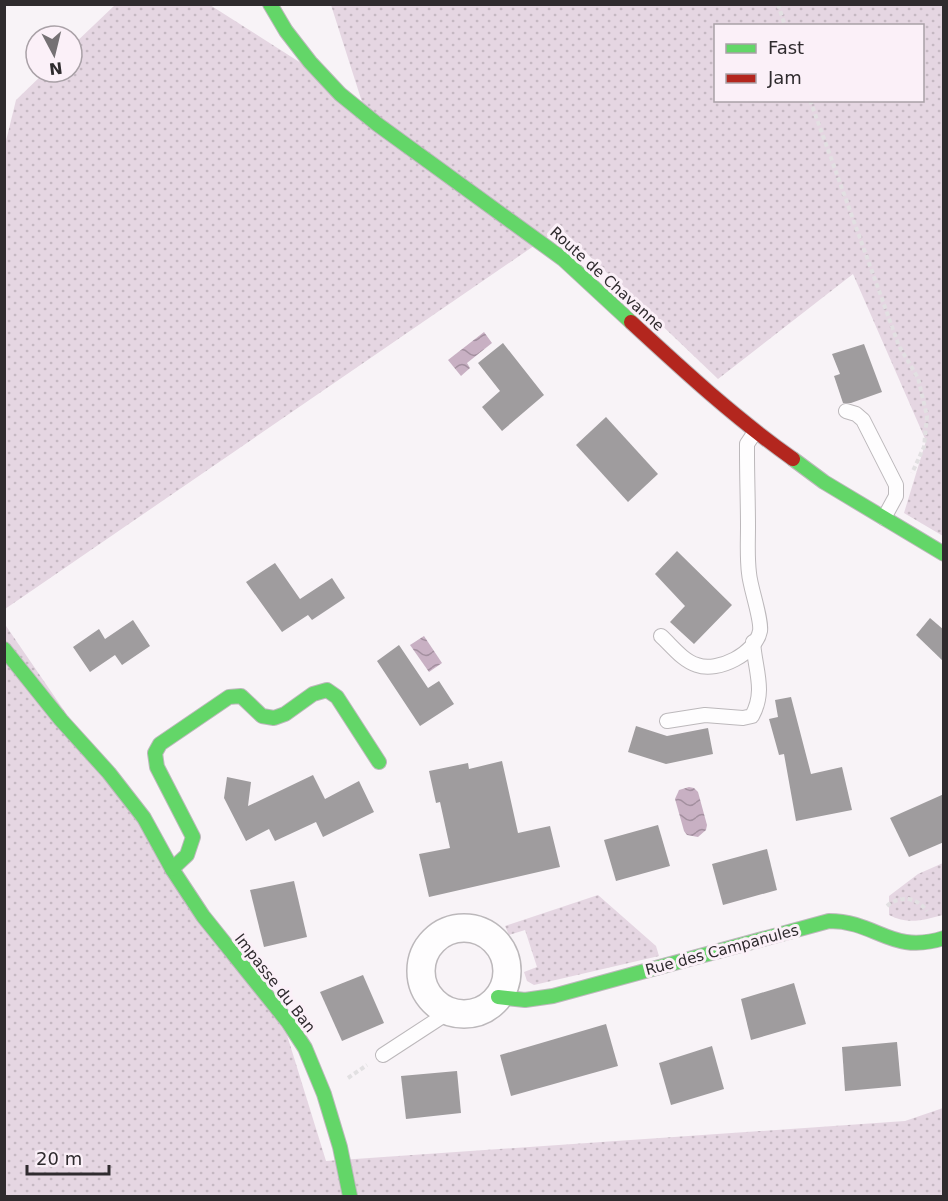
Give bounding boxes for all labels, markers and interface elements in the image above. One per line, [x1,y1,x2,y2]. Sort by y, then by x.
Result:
north arrow [24,24,84,84]
legend [714,24,924,102]
text: Fast [768,37,804,58]
text: N [48,58,64,79]
text: Jam [767,67,802,88]
street label: Route de Chavanne [546,223,668,335]
street label: Rue des Campanules [643,921,801,979]
street label: Impasse du Ban [231,930,319,1036]
scale bar [27,1138,110,1176]
text: 20 m [36,1148,82,1169]

